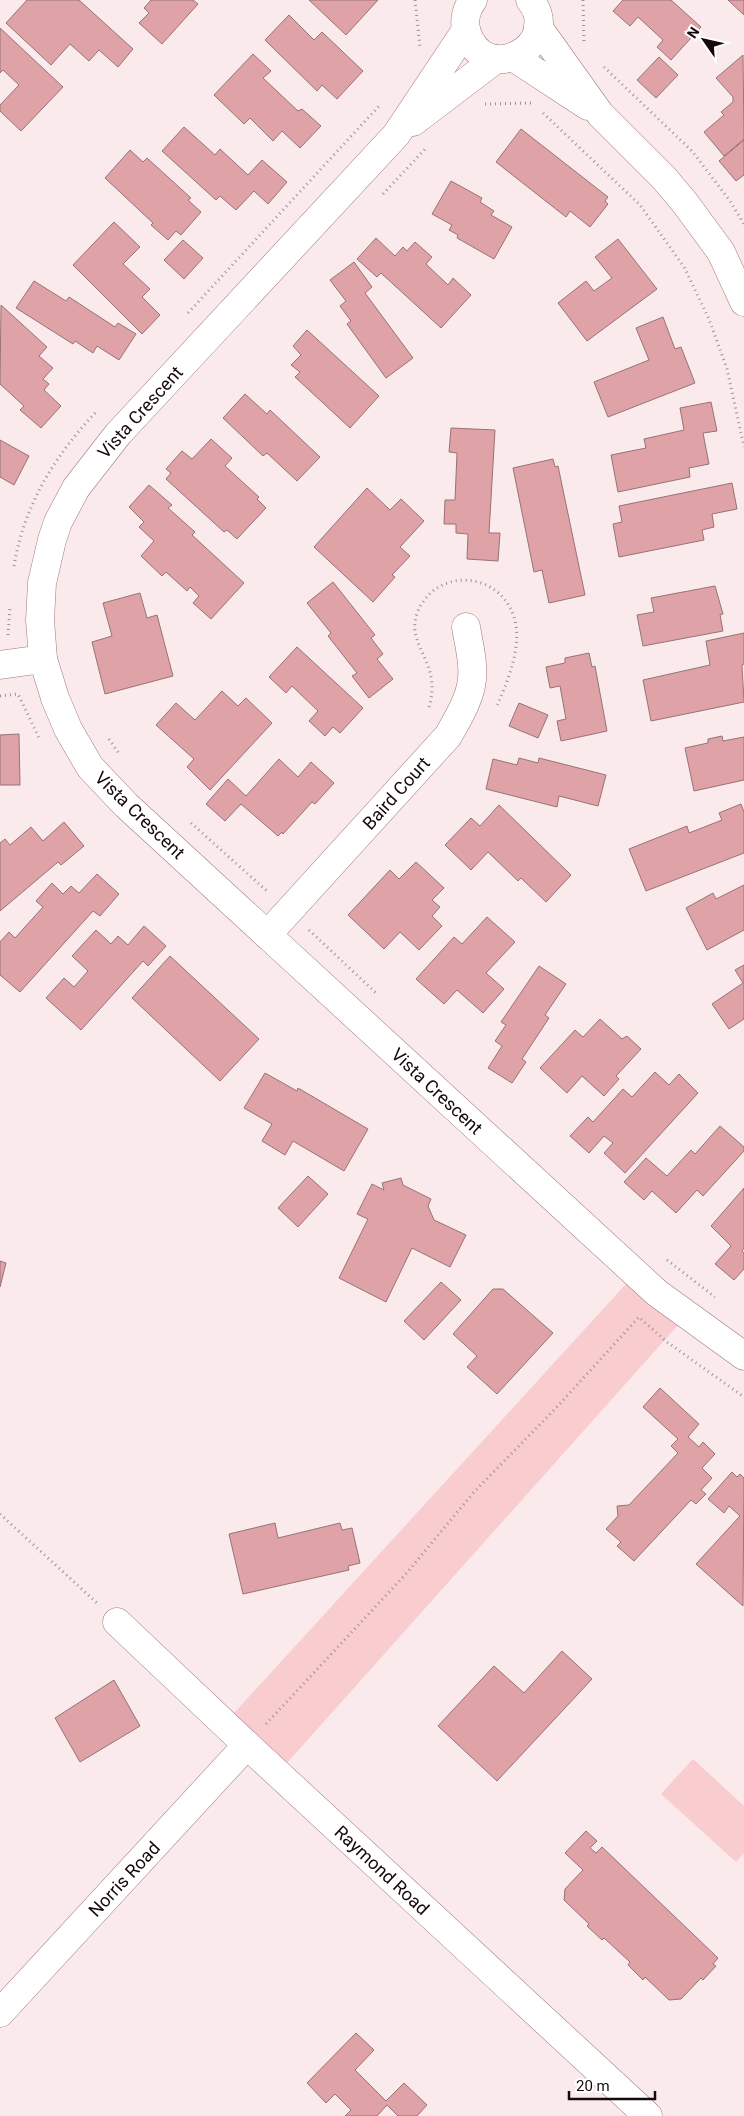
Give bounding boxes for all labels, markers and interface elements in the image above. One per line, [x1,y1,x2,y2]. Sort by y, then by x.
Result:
north arrow [679,15,729,65]
text: N [684,24,703,41]
street label: Vista Crescent [93,362,187,462]
street label: Baird Court [358,752,434,834]
street label: Vista Crescent [91,767,189,863]
street label: Vista Crescent [387,1044,487,1138]
street label: Raymond Road [331,1821,433,1919]
street label: Norris Road [84,1837,164,1921]
scale bar [569,2068,655,2100]
text: 20 m [576,2077,610,2095]

